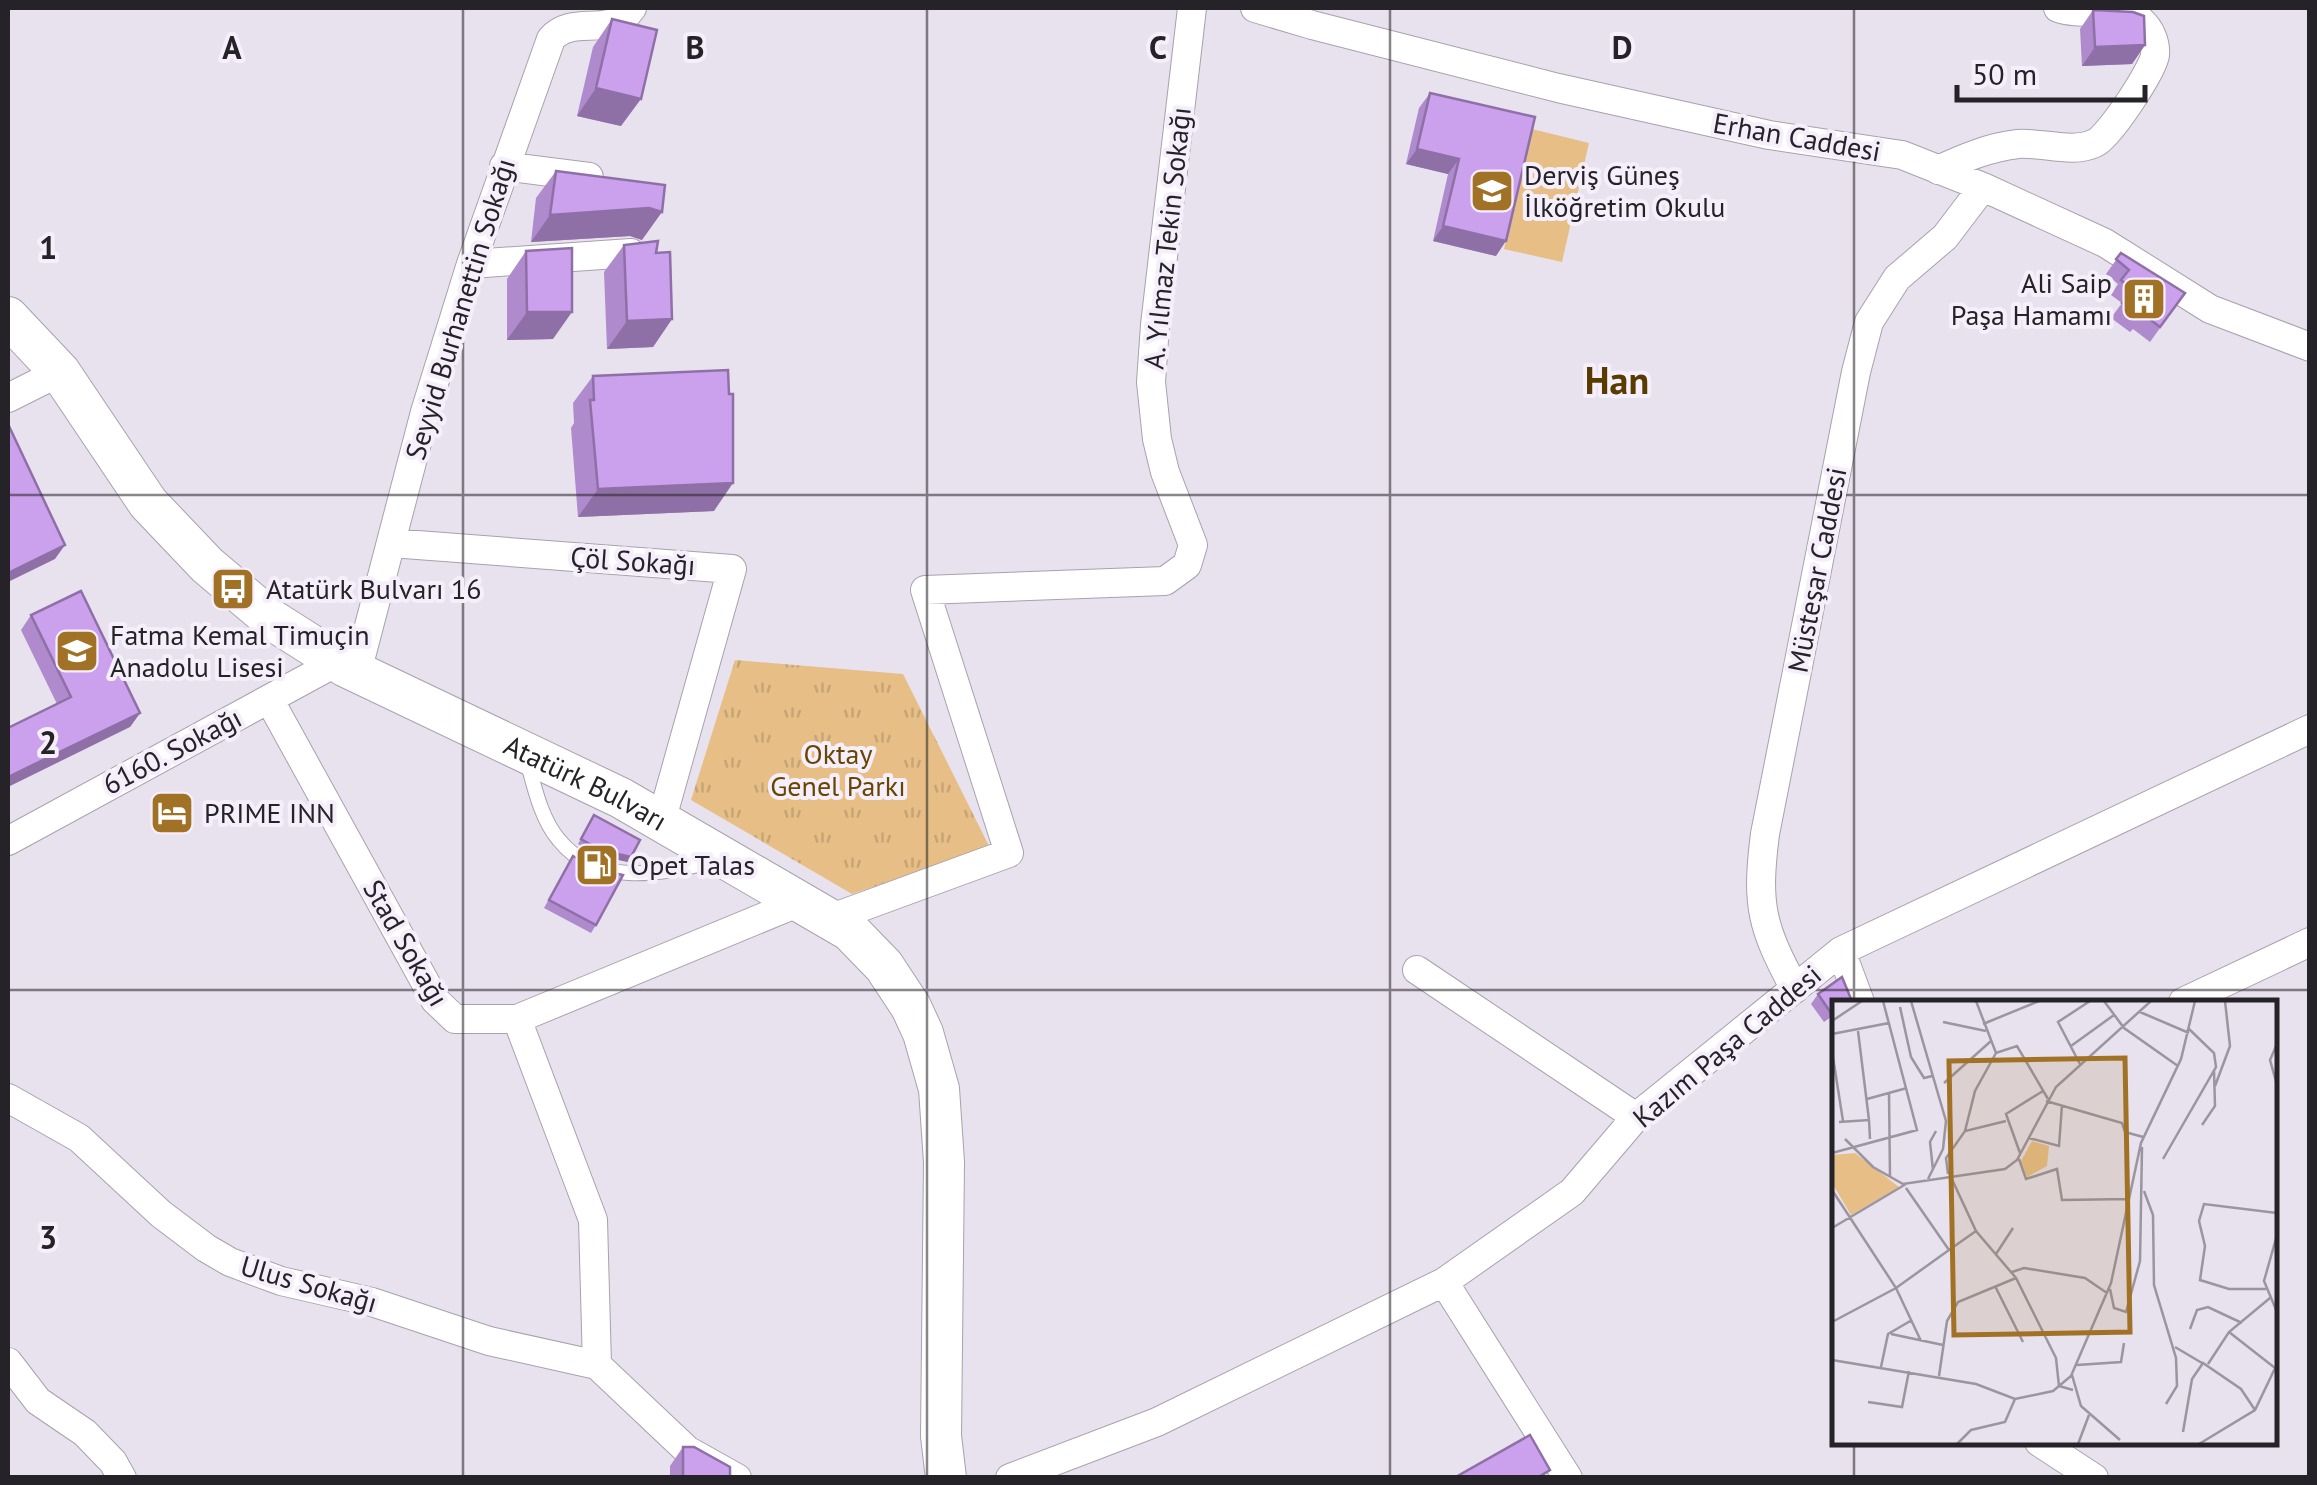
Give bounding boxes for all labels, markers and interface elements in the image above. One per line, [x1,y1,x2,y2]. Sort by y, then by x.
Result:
text: A [222,26,242,68]
text: B [686,26,704,68]
text: C [1149,26,1167,68]
text: D [1612,26,1632,68]
scale bar [1957,40,2144,102]
text: 50 m [1972,54,2037,93]
street label: Erhan Caddesi [1710,104,1884,169]
street label: A. Yılmaz Tekin Sokağı [1134,105,1199,371]
street label: Seyyid Burhanettin Sokağı [396,154,523,464]
place label: Derviş Güneş İlköğretim Okulu [1524,156,1725,225]
school or university icon: Derviş Güneş İlköğretim Okulu [1469,168,1515,214]
text: 1 [39,226,57,268]
place label: Ali Saip Paşa Hamamı [1951,264,2112,333]
building icon: Ali Saip Paşa Hamamı [2121,276,2167,322]
district label: Han [1585,355,1649,404]
street label: Müsteşar Caddesi [1778,464,1855,676]
street label: Çöl Sokağı [569,538,697,583]
bus stop icon: Atatürk Bulvarı 16 [210,566,256,612]
place label: Atatürk Bulvarı 16 [266,570,482,607]
place label: Fatma Kemal Timuçin Anadolu Lisesi [110,616,370,685]
school or university icon: Fatma Kemal Timuçin Anadolu Lisesi [54,628,100,674]
street label: 6160. Sokağı [96,699,248,803]
text: 2 [39,721,57,763]
street label: Atatürk Bulvarı [498,726,674,839]
park label: Oktay Genel Parkı [770,735,906,804]
hotel icon: PRIME INN [149,790,195,836]
place label: PRIME INN [204,794,335,831]
fuel station icon: Opet Talas [574,842,620,888]
place label: Opet Talas [630,846,755,883]
street label: Stad Sokağı [355,873,458,1013]
street label: Kazım Paşa Caddesi [1625,956,1829,1135]
inset map [1832,1000,2277,1445]
text: 3 [39,1216,57,1258]
street label: Ulus Sokağı [237,1246,382,1321]

